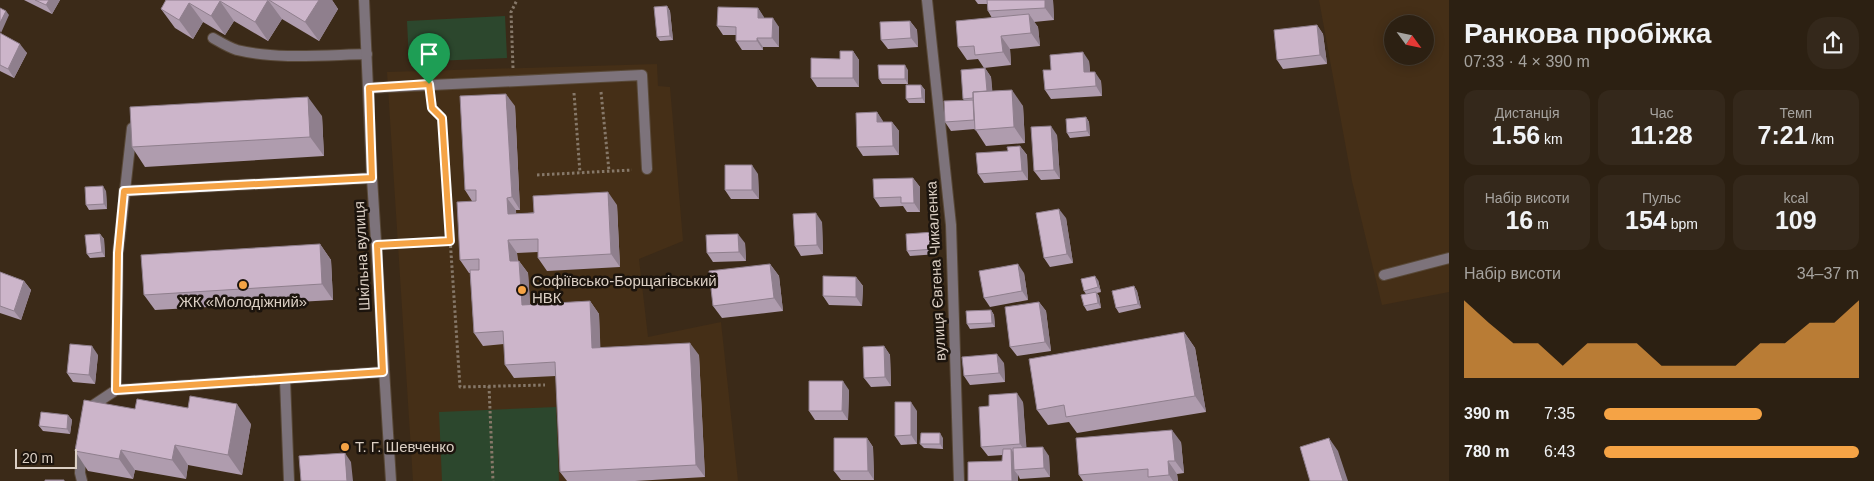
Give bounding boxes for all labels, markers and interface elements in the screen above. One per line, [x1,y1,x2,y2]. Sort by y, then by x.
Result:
north arrow [1384,15,1434,65]
map controls [1384,15,1434,65]
button: share [1807,17,1859,69]
text: Ранкова пробіжка [1464,18,1711,49]
pin [408,33,450,84]
icon: arrive [415,40,443,68]
text: 07:33 · 4 × 390 m [1464,53,1590,70]
text: Дистанція [1495,105,1560,121]
text: Час [1649,105,1674,121]
text: Темп [1779,105,1812,121]
text: 1.56 [1492,121,1540,149]
text: 11:28 [1630,121,1693,149]
text: 7:21 [1758,121,1808,149]
text: km [1540,131,1563,147]
text: /km [1808,131,1834,147]
street label: вулиця Євгена Чикаленка [922,180,949,361]
text: Набір висоти [1485,190,1570,206]
text: Пульс [1642,190,1681,206]
text: kcal [1783,190,1808,206]
street label: Шкільна вулиця [350,201,373,311]
text: 16 [1505,206,1533,234]
text: 154 [1625,206,1667,234]
text: 109 [1775,206,1817,234]
text: m [1533,216,1549,232]
text: bpm [1667,216,1698,232]
text: Набір висоти [1464,265,1561,282]
text: 34–37 m [1797,265,1859,282]
place label: Софіївсько-Борщагівський НВК [532,272,717,306]
marker: ЖК «Молодіжний» [237,279,249,291]
marker: Софіївсько-Борщагівський НВК [516,284,528,296]
place label: ЖК «Молодіжний» [179,293,307,310]
text: 390 m [1464,405,1509,422]
text: 7:35 [1544,405,1575,422]
place label: Т. Г. Шевченко [355,438,454,455]
marker: Т. Г. Шевченко [339,441,351,453]
text: 780 m [1464,443,1509,460]
text: 6:43 [1544,443,1575,460]
scale bar [15,446,78,469]
text: 20 m [22,450,53,466]

